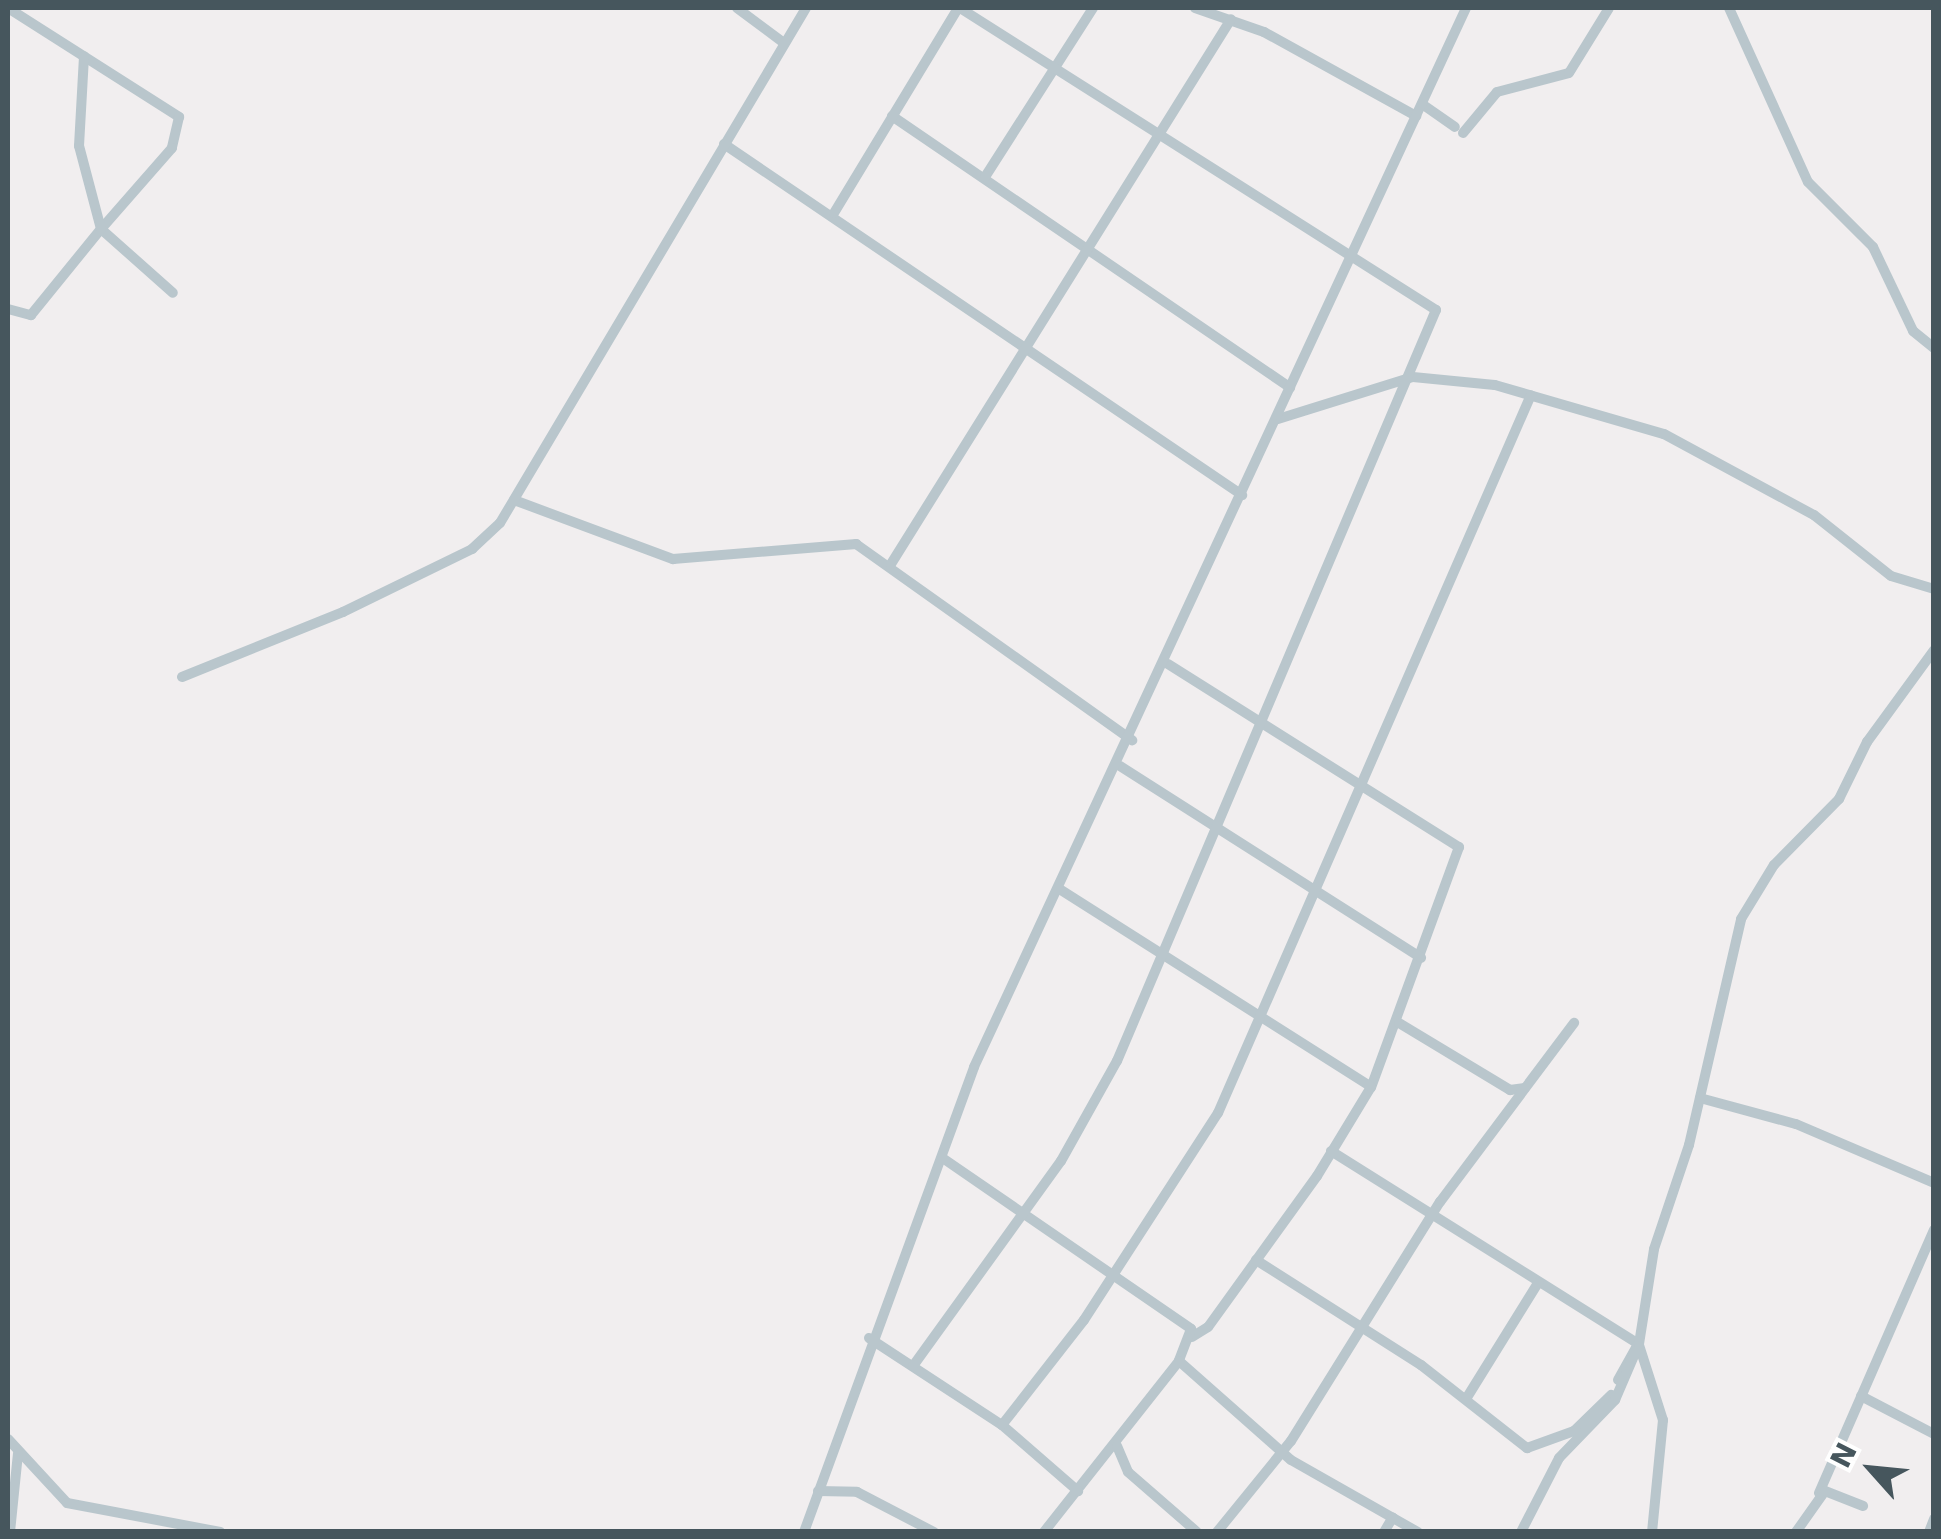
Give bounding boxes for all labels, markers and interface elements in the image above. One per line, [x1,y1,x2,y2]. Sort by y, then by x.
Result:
north arrow [1821,1419,1921,1519]
text: N [1824,1437,1864,1473]

